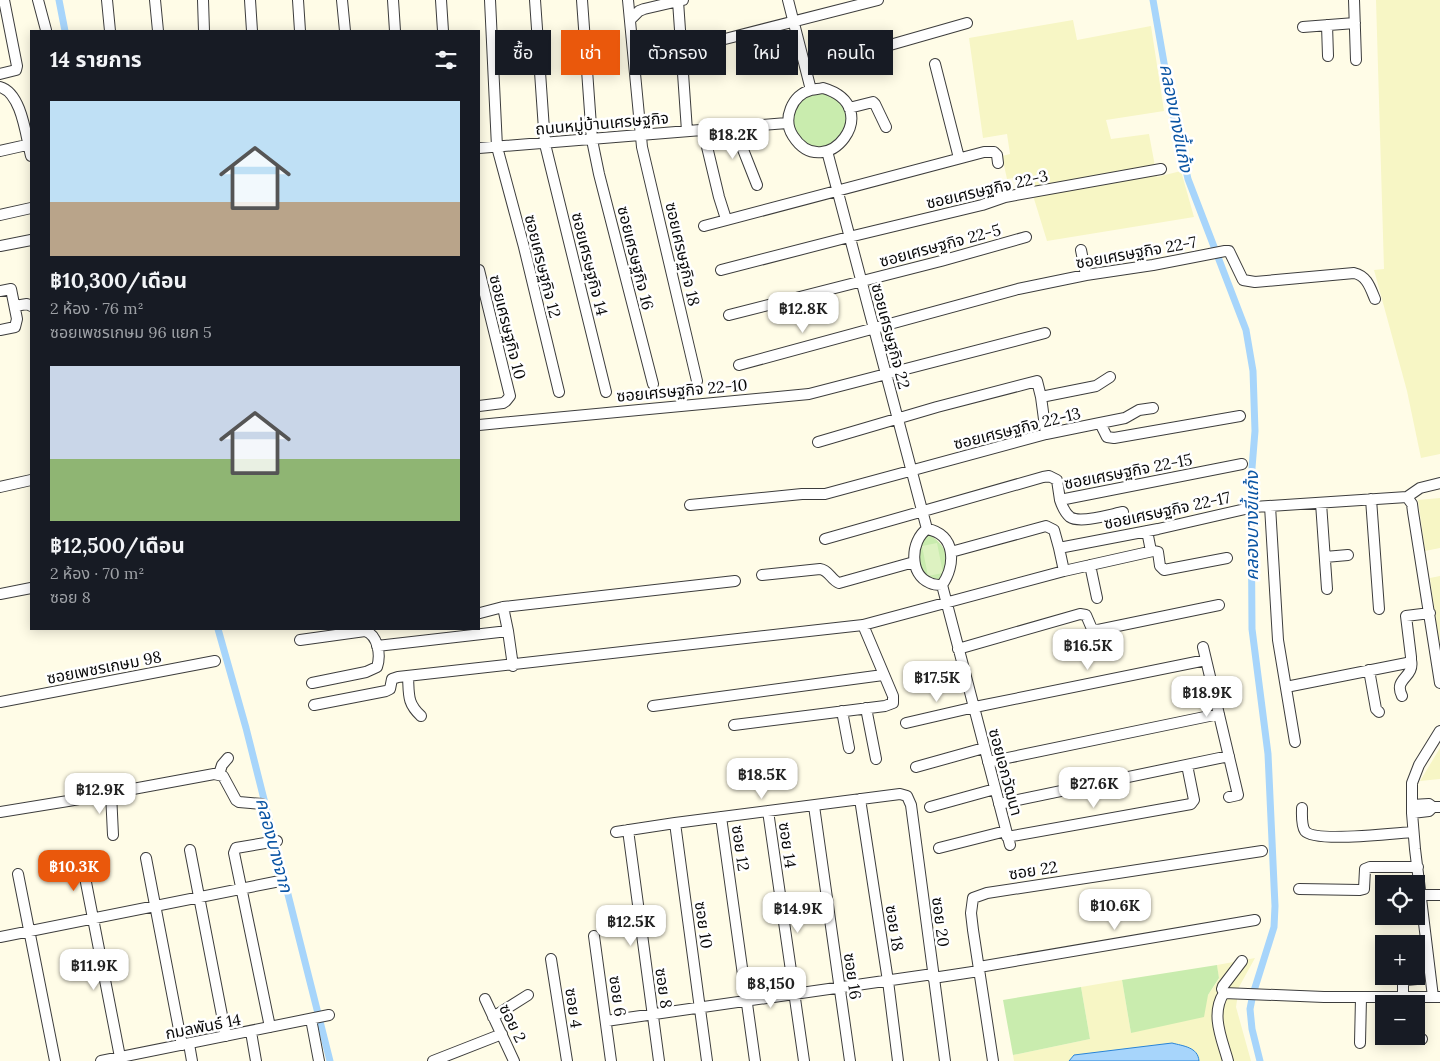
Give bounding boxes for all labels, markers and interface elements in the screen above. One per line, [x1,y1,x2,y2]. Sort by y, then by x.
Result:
chip: ซื้อ [495,30,551,75]
chip: เช่า [561,30,620,75]
chip: ตัวกรอง [630,30,726,75]
chip: ใหม่ [736,30,798,75]
chip: คอนโด [808,30,893,75]
text: 14 รายการ [50,46,142,73]
icon: filters [432,46,460,74]
water label: คลองบางขี้แก้ง [1155,62,1199,175]
street label: ถนนหมู่บ้านเศรษฐกิจ [534,107,670,139]
pin: ฿18.2K [692,118,774,160]
text: ฿18.2K [709,124,757,144]
icon: home [210,133,300,223]
street label: ซอยเศรษฐกิจ 22-3 [924,165,1050,213]
street label: ซอยเศรษฐกิจ 18 [661,200,705,308]
street label: ซอยเศรษฐกิจ 16 [613,204,659,312]
street label: ซอยเศรษฐกิจ 14 [567,210,613,318]
street label: ซอยเศรษฐกิจ 12 [521,212,565,320]
street label: ซอยเศรษฐกิจ 22-5 [877,219,1003,271]
street label: ซอยเศรษฐกิจ 22-7 [1074,231,1199,272]
text: ฿10,300/เดือน [50,267,187,294]
street label: ซอยเศรษฐกิจ 10 [485,273,531,381]
street label: ซอยเศรษฐกิจ 22 [867,281,915,391]
pin: ฿12.8K [762,292,844,334]
text: 2 ห้อง · 76 m² [50,298,144,318]
text: ฿12.8K [779,298,827,318]
text: ซอยเพชรเกษม 96 แยก 5 [50,322,212,342]
street label: ซอยเศรษฐกิจ 22-10 [616,374,748,406]
icon: home [210,398,300,488]
street label: ซอยเศรษฐกิจ 22-13 [951,403,1083,453]
street label: ซอยเศรษฐกิจ 22-15 [1062,449,1194,493]
water label: คลองบางขี้แก้ง [1239,470,1263,581]
street label: ซอยเศรษฐกิจ 22-17 [1102,487,1233,533]
text: ฿12,500/เดือน [50,532,185,559]
text: 2 ห้อง · 70 m² [50,563,144,583]
text: ซอย 8 [50,587,91,607]
pin: ฿16.5K [1047,628,1129,671]
text: ฿16.5K [1064,635,1112,655]
street label: ซอยเพชรเกษม 98 [45,646,163,688]
pin: ฿17.5K [896,660,978,703]
text: ฿17.5K [914,667,960,687]
pin: ฿18.9K [1166,676,1248,718]
text: ฿18.9K [1182,682,1232,702]
street label: ซอยเอกวัฒนา [985,726,1027,818]
pin: ฿18.5K [721,758,803,800]
text: ฿18.5K [738,764,786,784]
pin: ฿27.6K [1053,766,1135,809]
pin: ฿12.9K [59,772,141,815]
text: ฿27.6K [1070,773,1118,793]
text: ฿12.9K [76,779,124,799]
water label: คลองบางจาก [251,795,298,896]
street label: ซอย 14 [775,821,801,870]
street label: ซอย 12 [728,824,754,872]
pin: ฿10.3K [33,850,115,892]
text: ฿10.3K [49,856,99,876]
street label: ซอย 22 [1007,856,1059,884]
map controls [1375,875,1425,1045]
button: locate [1375,875,1425,925]
pin: ฿10.6K [1074,888,1156,931]
pin: ฿14.9K [757,892,839,934]
text: ฿10.6K [1090,895,1140,915]
street label: ซอย 20 [928,896,954,948]
text: ฿14.9K [774,898,822,918]
street label: ซอย 10 [691,900,717,950]
street label: ซอย 18 [881,903,909,953]
pin: ฿12.5K [590,904,672,947]
text: ฿12.5K [607,911,655,931]
button: + [1375,935,1425,985]
pin: ฿11.9K [53,948,135,991]
street label: ซอย 16 [840,951,866,1001]
text: ฿11.9K [71,955,117,975]
street label: ซอย 8 [651,966,677,1010]
pin: ฿8,150 [730,966,812,1009]
text: ฿8,150 [747,973,795,993]
street label: ซอย 6 [605,974,631,1018]
street label: ซอย 4 [561,987,587,1030]
button: − [1375,995,1425,1045]
street label: ซอย 2 [495,1000,531,1046]
street label: กมลพันธ์ 14 [163,1009,243,1043]

